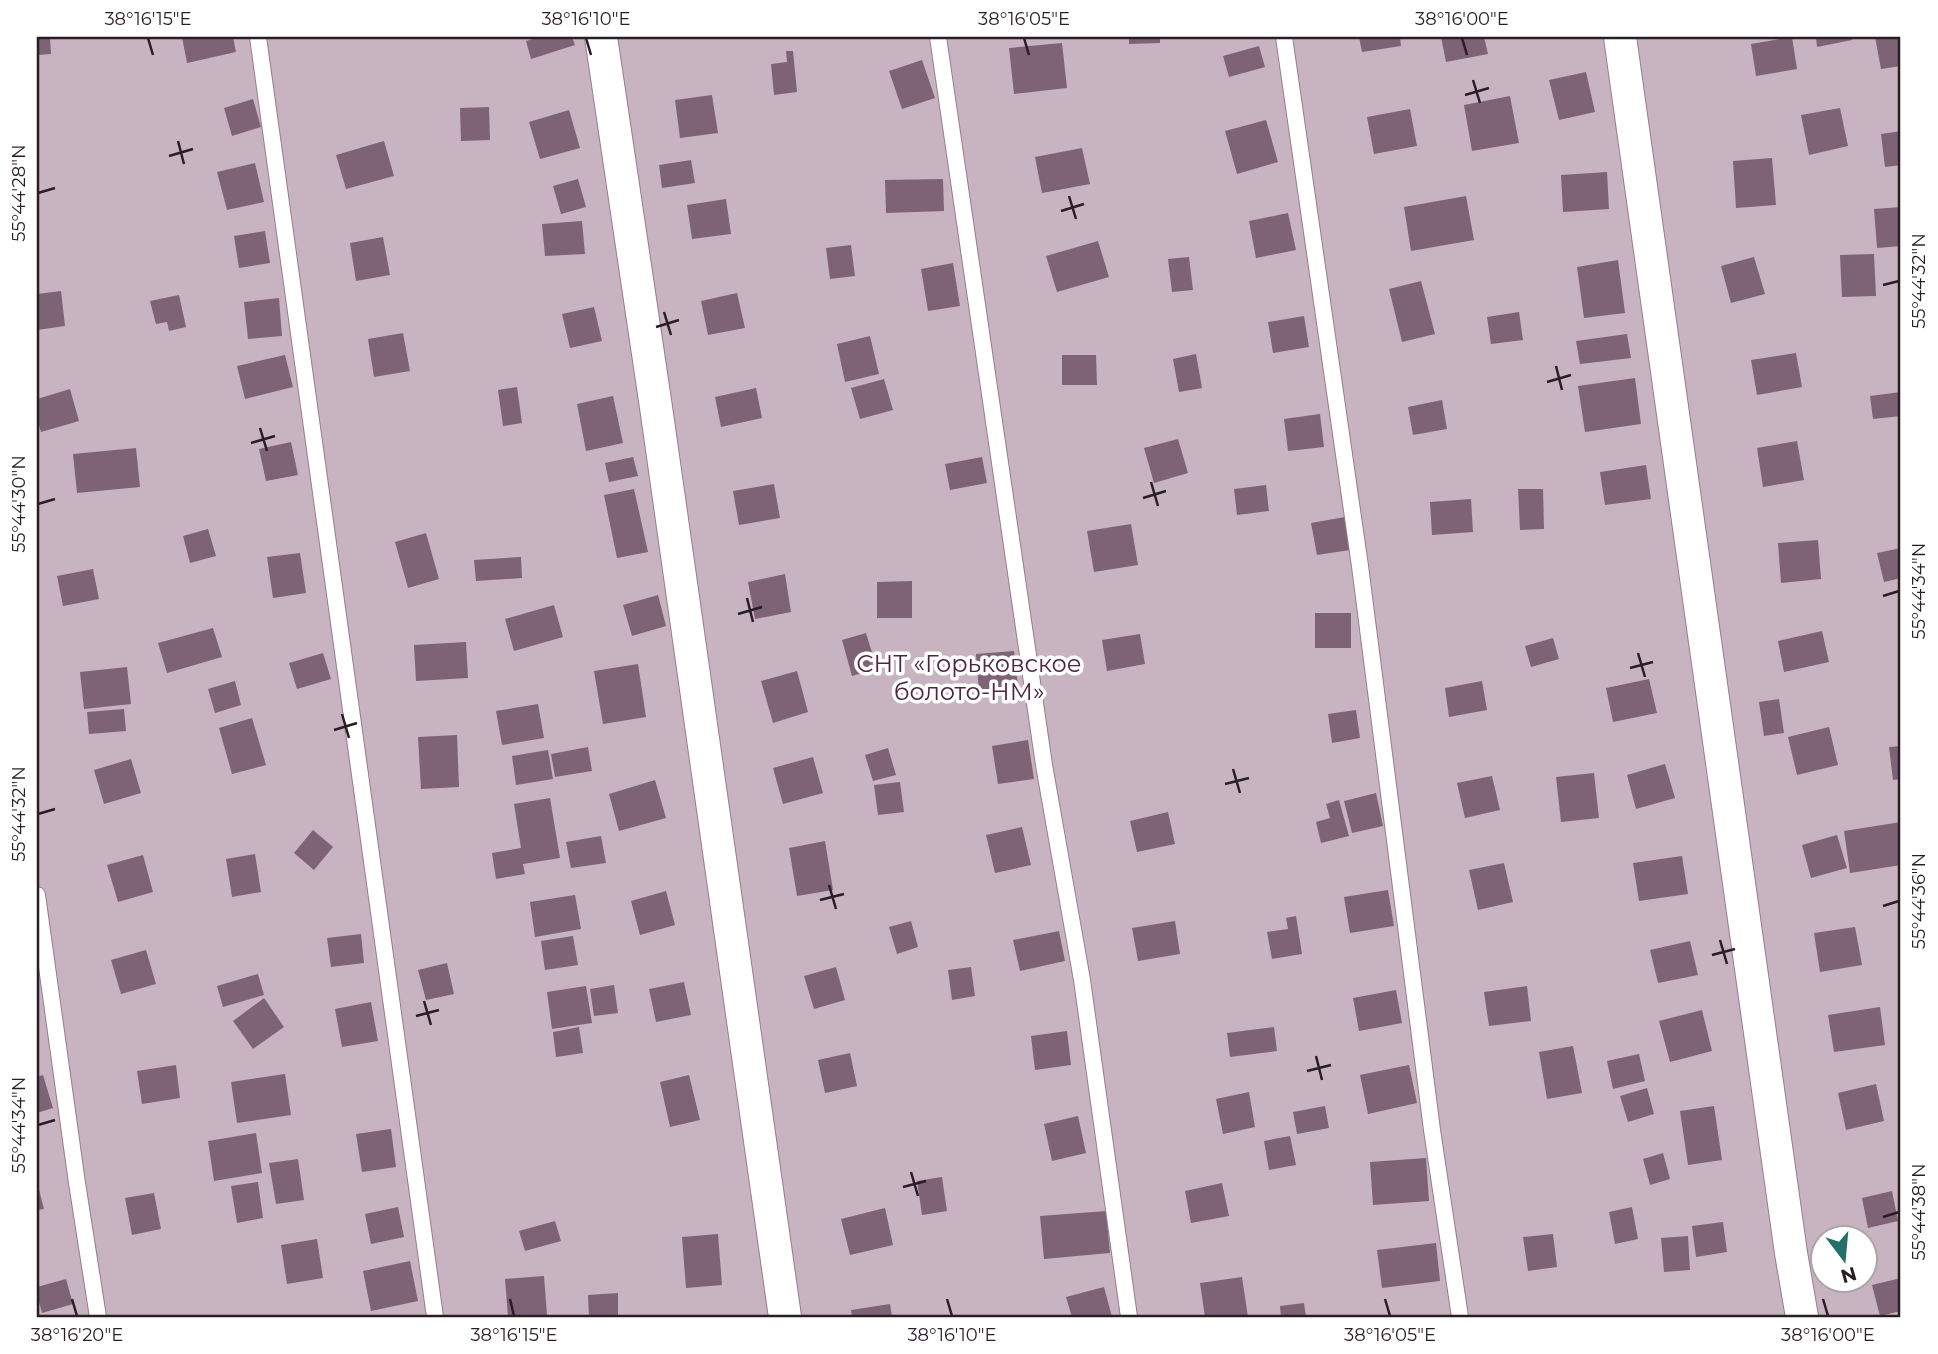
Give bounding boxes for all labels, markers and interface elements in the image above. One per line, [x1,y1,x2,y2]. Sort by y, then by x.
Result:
text: 38°16'15"E [104,8,192,30]
text: 38°16'10"E [541,8,631,30]
text: 38°16'05"E [978,8,1070,30]
text: 38°16'00"E [1415,8,1509,30]
text: 55°44'28"N [8,144,30,242]
text: 55°44'32"N [1908,233,1930,329]
text: 55°44'30"N [8,455,30,553]
text: 55°44'34"N [1908,543,1930,639]
park label: СНТ «Горьковское болото-НМ» [856,649,1082,706]
text: 55°44'32"N [8,766,30,862]
text: 55°44'36"N [1908,853,1930,949]
text: 55°44'34"N [8,1077,30,1173]
text: 55°44'38"N [1908,1163,1930,1261]
north arrow [1808,1224,1878,1294]
text: N [1838,1262,1859,1288]
text: 38°16'20"E [31,1324,123,1346]
text: 38°16'15"E [470,1324,558,1346]
text: 38°16'10"E [907,1324,997,1346]
text: 38°16'05"E [1344,1324,1436,1346]
text: 38°16'00"E [1781,1324,1875,1346]

